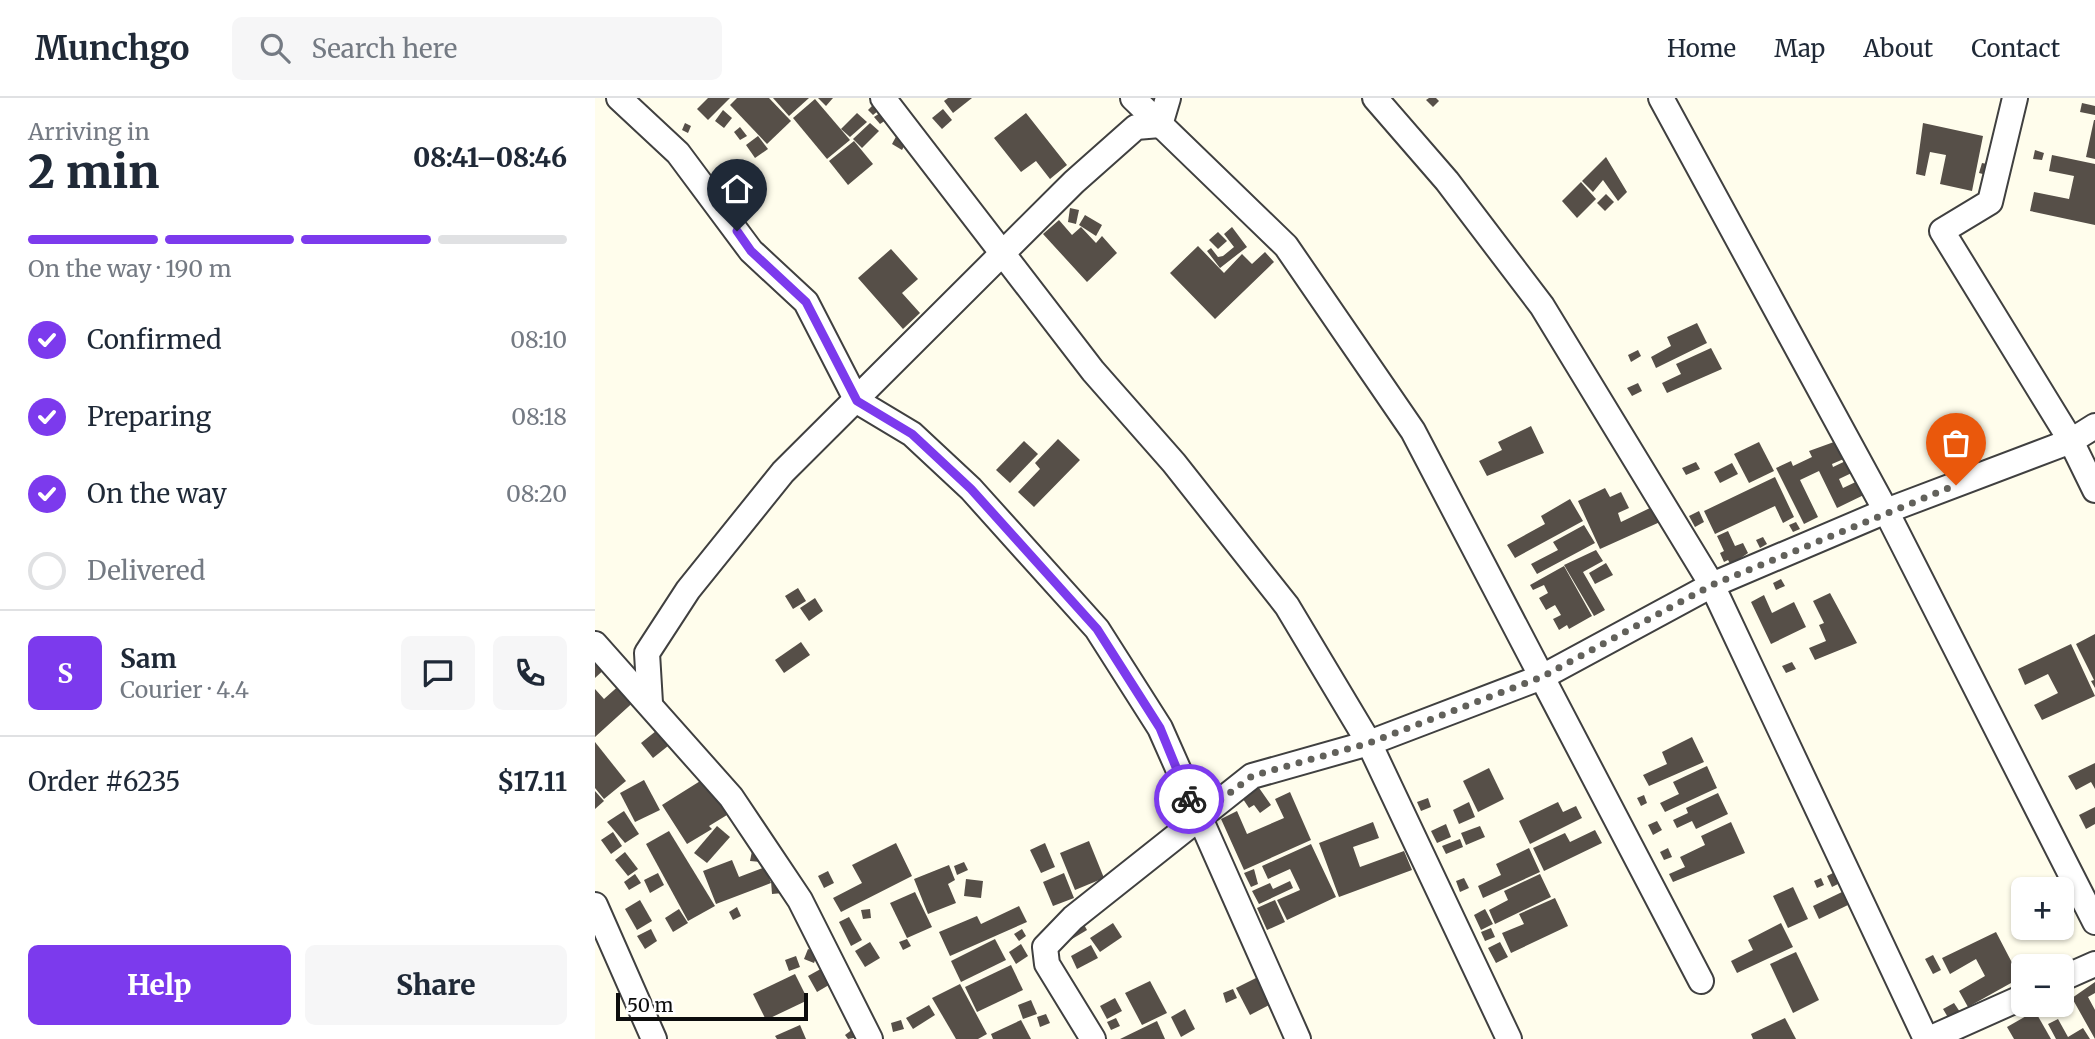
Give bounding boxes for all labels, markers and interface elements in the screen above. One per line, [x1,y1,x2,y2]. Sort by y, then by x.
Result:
search box [232,17,722,80]
text: Munchgo [35,28,190,69]
icon: search [256,29,294,67]
text: Search here [312,32,457,65]
text: Home [1667,33,1736,64]
text: Map [1774,33,1825,64]
text: About [1863,33,1933,64]
text: Contact [1971,33,2060,64]
text: Arriving in [28,117,150,146]
text: 08:41–08:46 [413,141,567,174]
text: 2 min [28,143,160,201]
pin [707,159,767,231]
icon: home [718,170,756,208]
text: On the way · 190 m [28,254,232,283]
icon: check [28,321,66,359]
text: Confirmed [87,323,222,356]
text: 08:10 [510,325,567,354]
icon: check [28,398,66,436]
text: Preparing [87,400,211,433]
text: 08:18 [511,402,567,431]
pin [1926,413,1986,485]
icon: bag [1937,424,1975,462]
icon: check [28,475,66,513]
text: On the way [87,477,227,510]
text: 08:20 [506,479,567,508]
text: Delivered [87,554,206,587]
button: chat [401,636,475,710]
button: phone [493,636,567,710]
text: Sam [120,642,177,675]
text: S [57,657,73,690]
text: Courier · 4.4 [120,675,249,704]
courier [1154,764,1224,834]
text: Order #6235 [28,765,180,798]
text: $17.11 [497,765,567,798]
icon: bike [1170,780,1208,818]
map controls [2011,877,2074,1017]
button: + [2011,877,2074,940]
button: Help [28,945,291,1025]
button: Share [305,945,567,1025]
button: − [2011,954,2074,1017]
scale bar [616,990,809,1022]
text: 50 m [627,993,673,1017]

